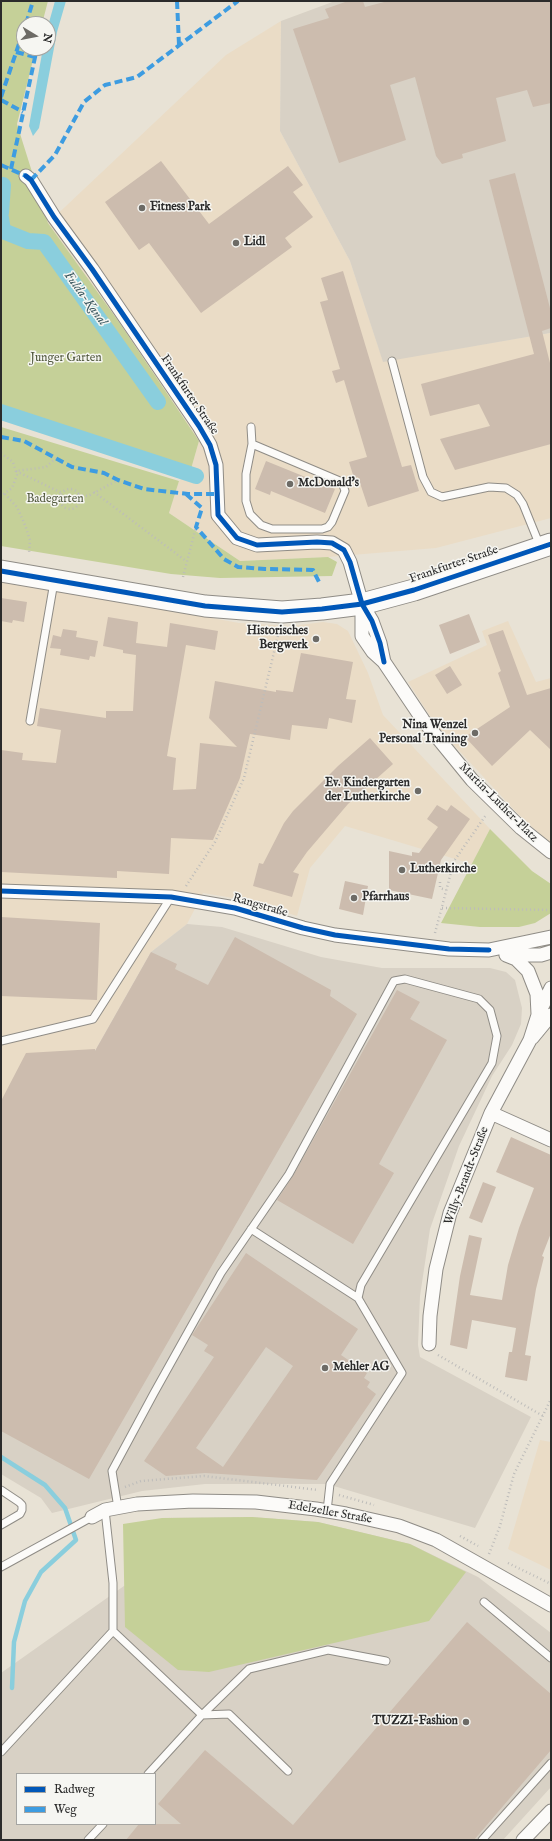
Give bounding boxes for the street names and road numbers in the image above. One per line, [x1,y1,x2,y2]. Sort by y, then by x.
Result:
street label: Frankfurter Straße [157,352,221,438]
street label: Frankfurter Straße [408,543,500,587]
street label: Martin-Luther-Platz [455,760,541,846]
street label: Rangstraße [231,891,289,921]
street label: Willy-Brandt-Straße [442,1125,492,1227]
street label: Edelzeller Straße [287,1499,373,1527]

